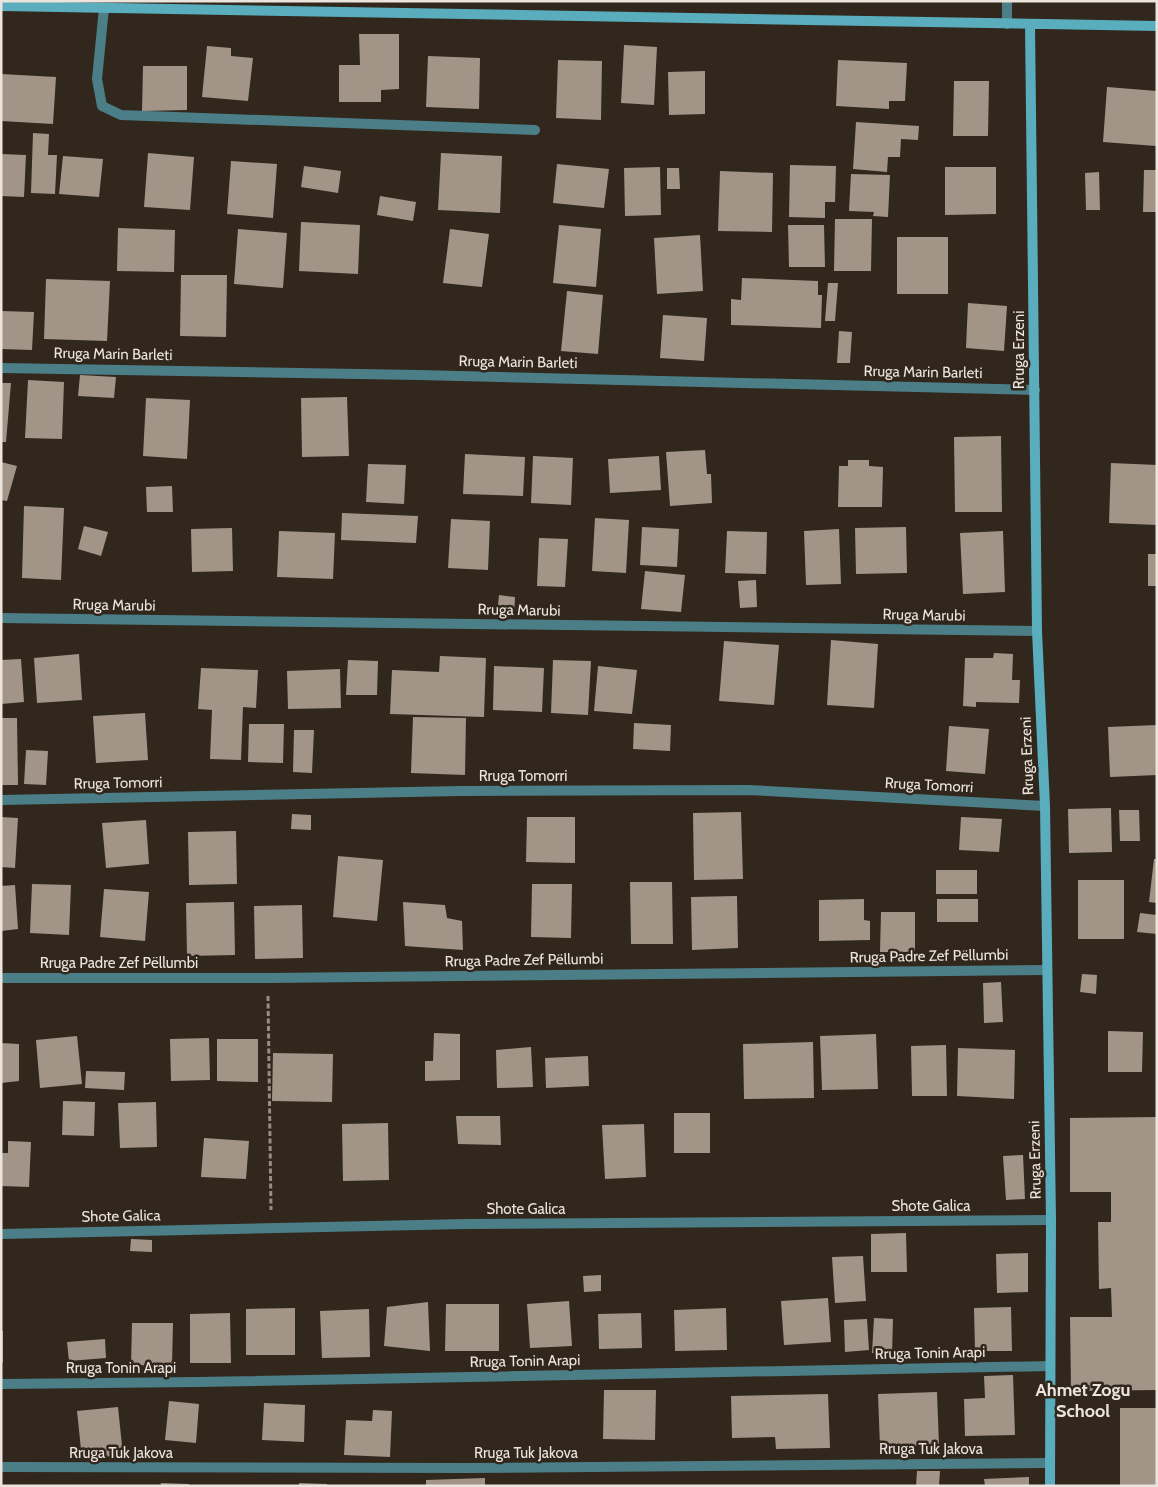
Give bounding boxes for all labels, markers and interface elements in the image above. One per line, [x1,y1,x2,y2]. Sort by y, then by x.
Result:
street label: Rruga Erzeni [1010,311,1028,389]
street label: Rruga Marin Barleti [53,344,173,364]
street label: Rruga Marin Barleti [458,352,578,372]
street label: Rruga Marin Barleti [863,362,983,382]
street label: Rruga Marubi [72,595,156,615]
street label: Rruga Marubi [477,600,561,620]
street label: Rruga Marubi [882,605,966,625]
street label: Rruga Erzeni [1017,716,1037,796]
street label: Rruga Tomorri [479,767,567,785]
street label: Rruga Tomorri [73,773,163,793]
street label: Rruga Tomorri [884,774,974,796]
street label: Rruga Padre Zef Pëllumbi [850,946,1008,966]
street label: Rruga Padre Zef Pëllumbi [445,950,603,970]
street label: Rruga Padre Zef Pëllumbi [40,954,198,972]
street label: Rruga Erzeni [1025,1121,1045,1199]
street label: Shote Galica [891,1197,971,1215]
street label: Shote Galica [486,1200,566,1218]
street label: Shote Galica [81,1206,161,1226]
street label: Rruga Tonin Arapi [875,1343,985,1363]
street label: Rruga Tonin Arapi [470,1351,580,1371]
street label: Rruga Tonin Arapi [66,1359,176,1377]
district label: Ahmet Zogu School [1036,1379,1131,1422]
street label: Rruga Tuk Jakova [879,1440,984,1458]
street label: Rruga Tuk Jakova [69,1444,174,1462]
street label: Rruga Tuk Jakova [474,1444,579,1462]

